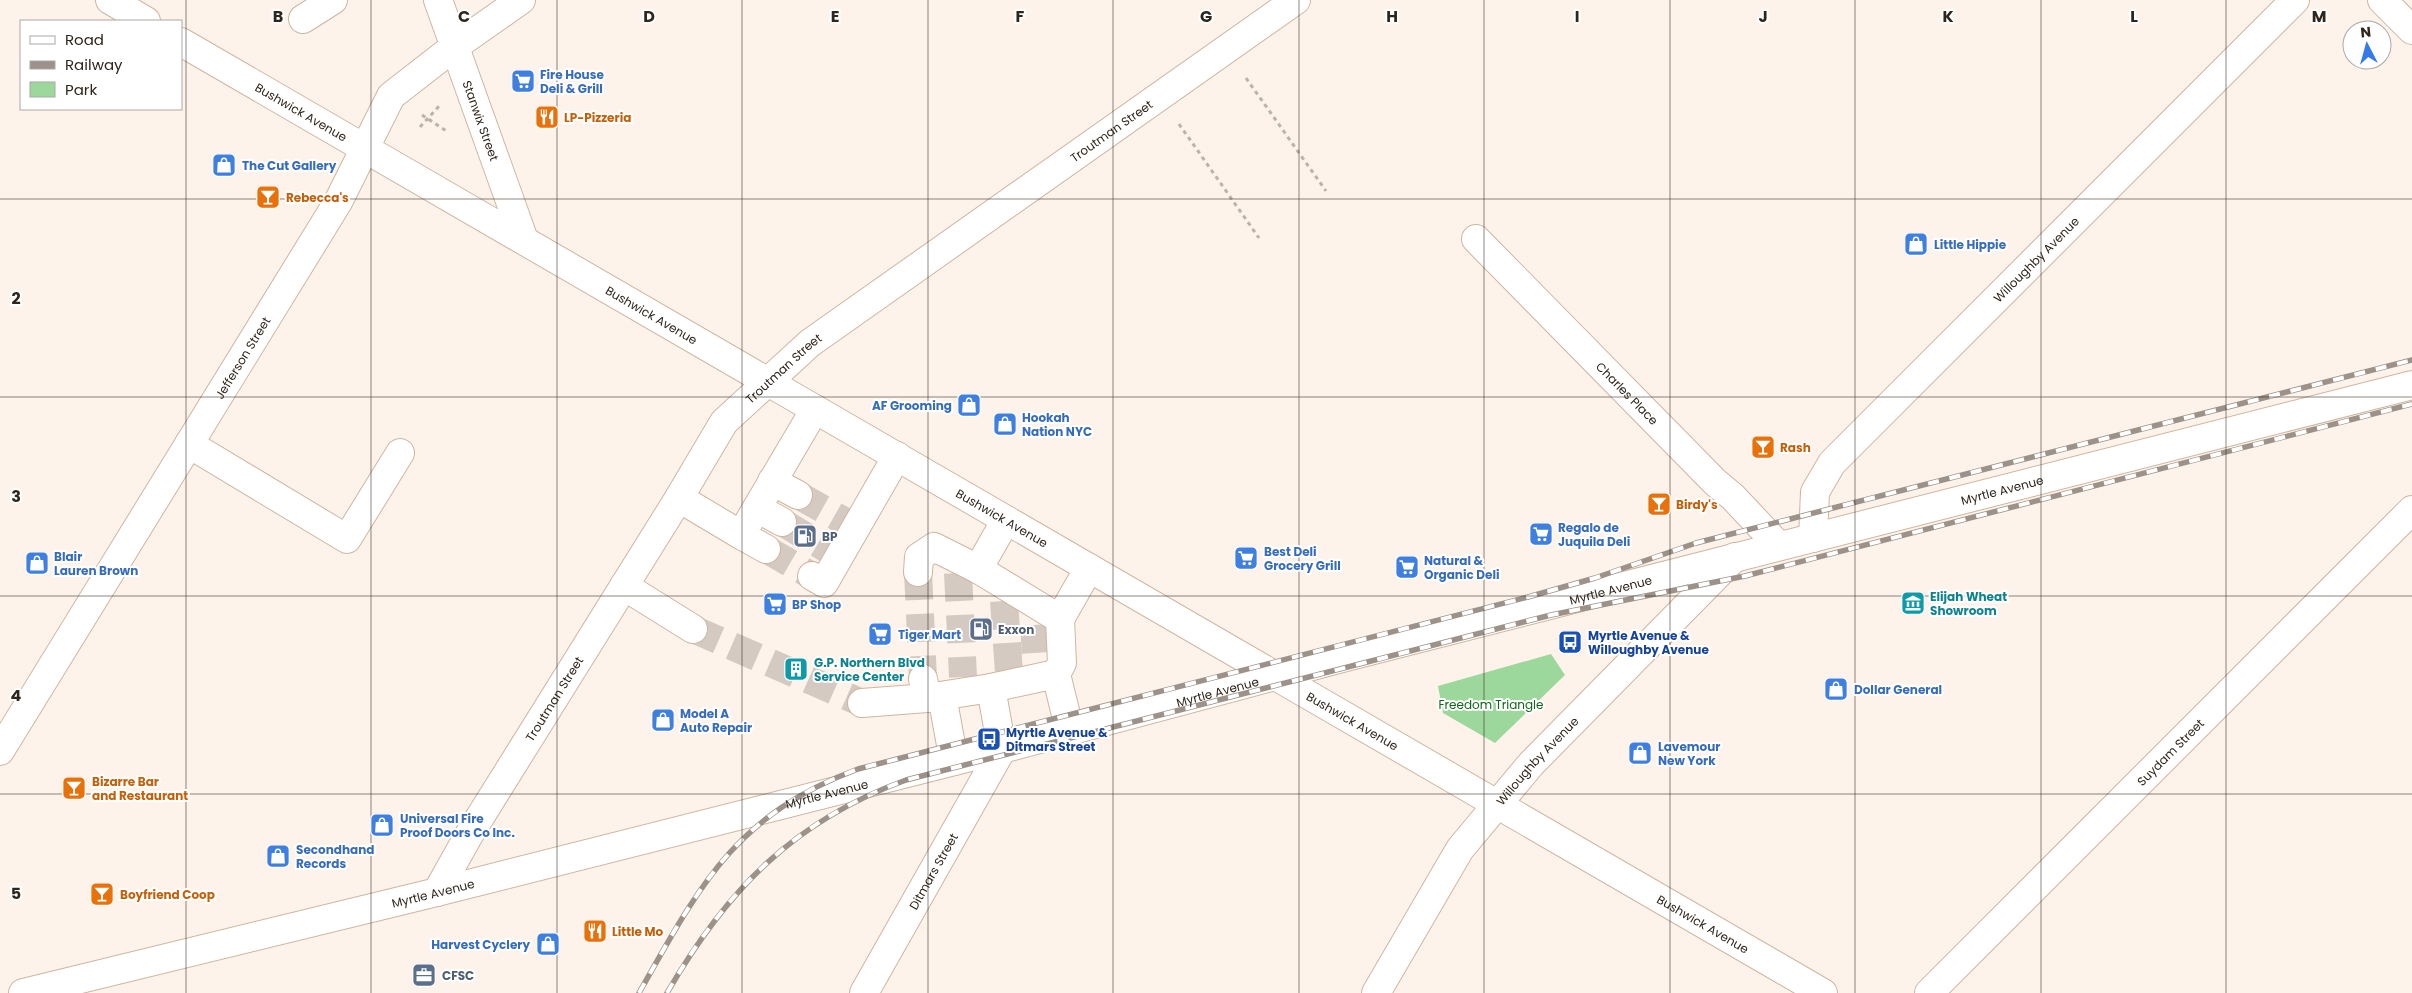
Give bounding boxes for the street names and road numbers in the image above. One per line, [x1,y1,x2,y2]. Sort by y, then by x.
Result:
street label: Bushwick Avenue [252,78,350,145]
street label: Stanwix Street [459,78,503,163]
street label: Troutman Street [1066,96,1156,166]
street label: Willoughby Avenue [1989,212,2083,306]
street label: Bushwick Avenue [603,281,701,348]
street label: Jefferson Street [210,313,274,402]
street label: Troutman Street [741,329,825,407]
street label: Charles Place [1593,358,1662,428]
street label: Myrtle Avenue [1959,471,2045,508]
street label: Bushwick Avenue [953,484,1051,551]
street label: Myrtle Avenue [1567,571,1654,608]
street label: Troutman Street [521,653,587,744]
street label: Myrtle Avenue [1174,672,1261,711]
street label: Bushwick Avenue [1304,687,1402,754]
street label: Willoughby Avenue [1492,712,1582,809]
street label: Suydam Street [2133,715,2207,789]
street label: Myrtle Avenue [783,775,870,812]
street label: Ditmars Street [904,830,961,913]
street label: Myrtle Avenue [390,874,476,911]
street label: Bushwick Avenue [1654,890,1752,957]

